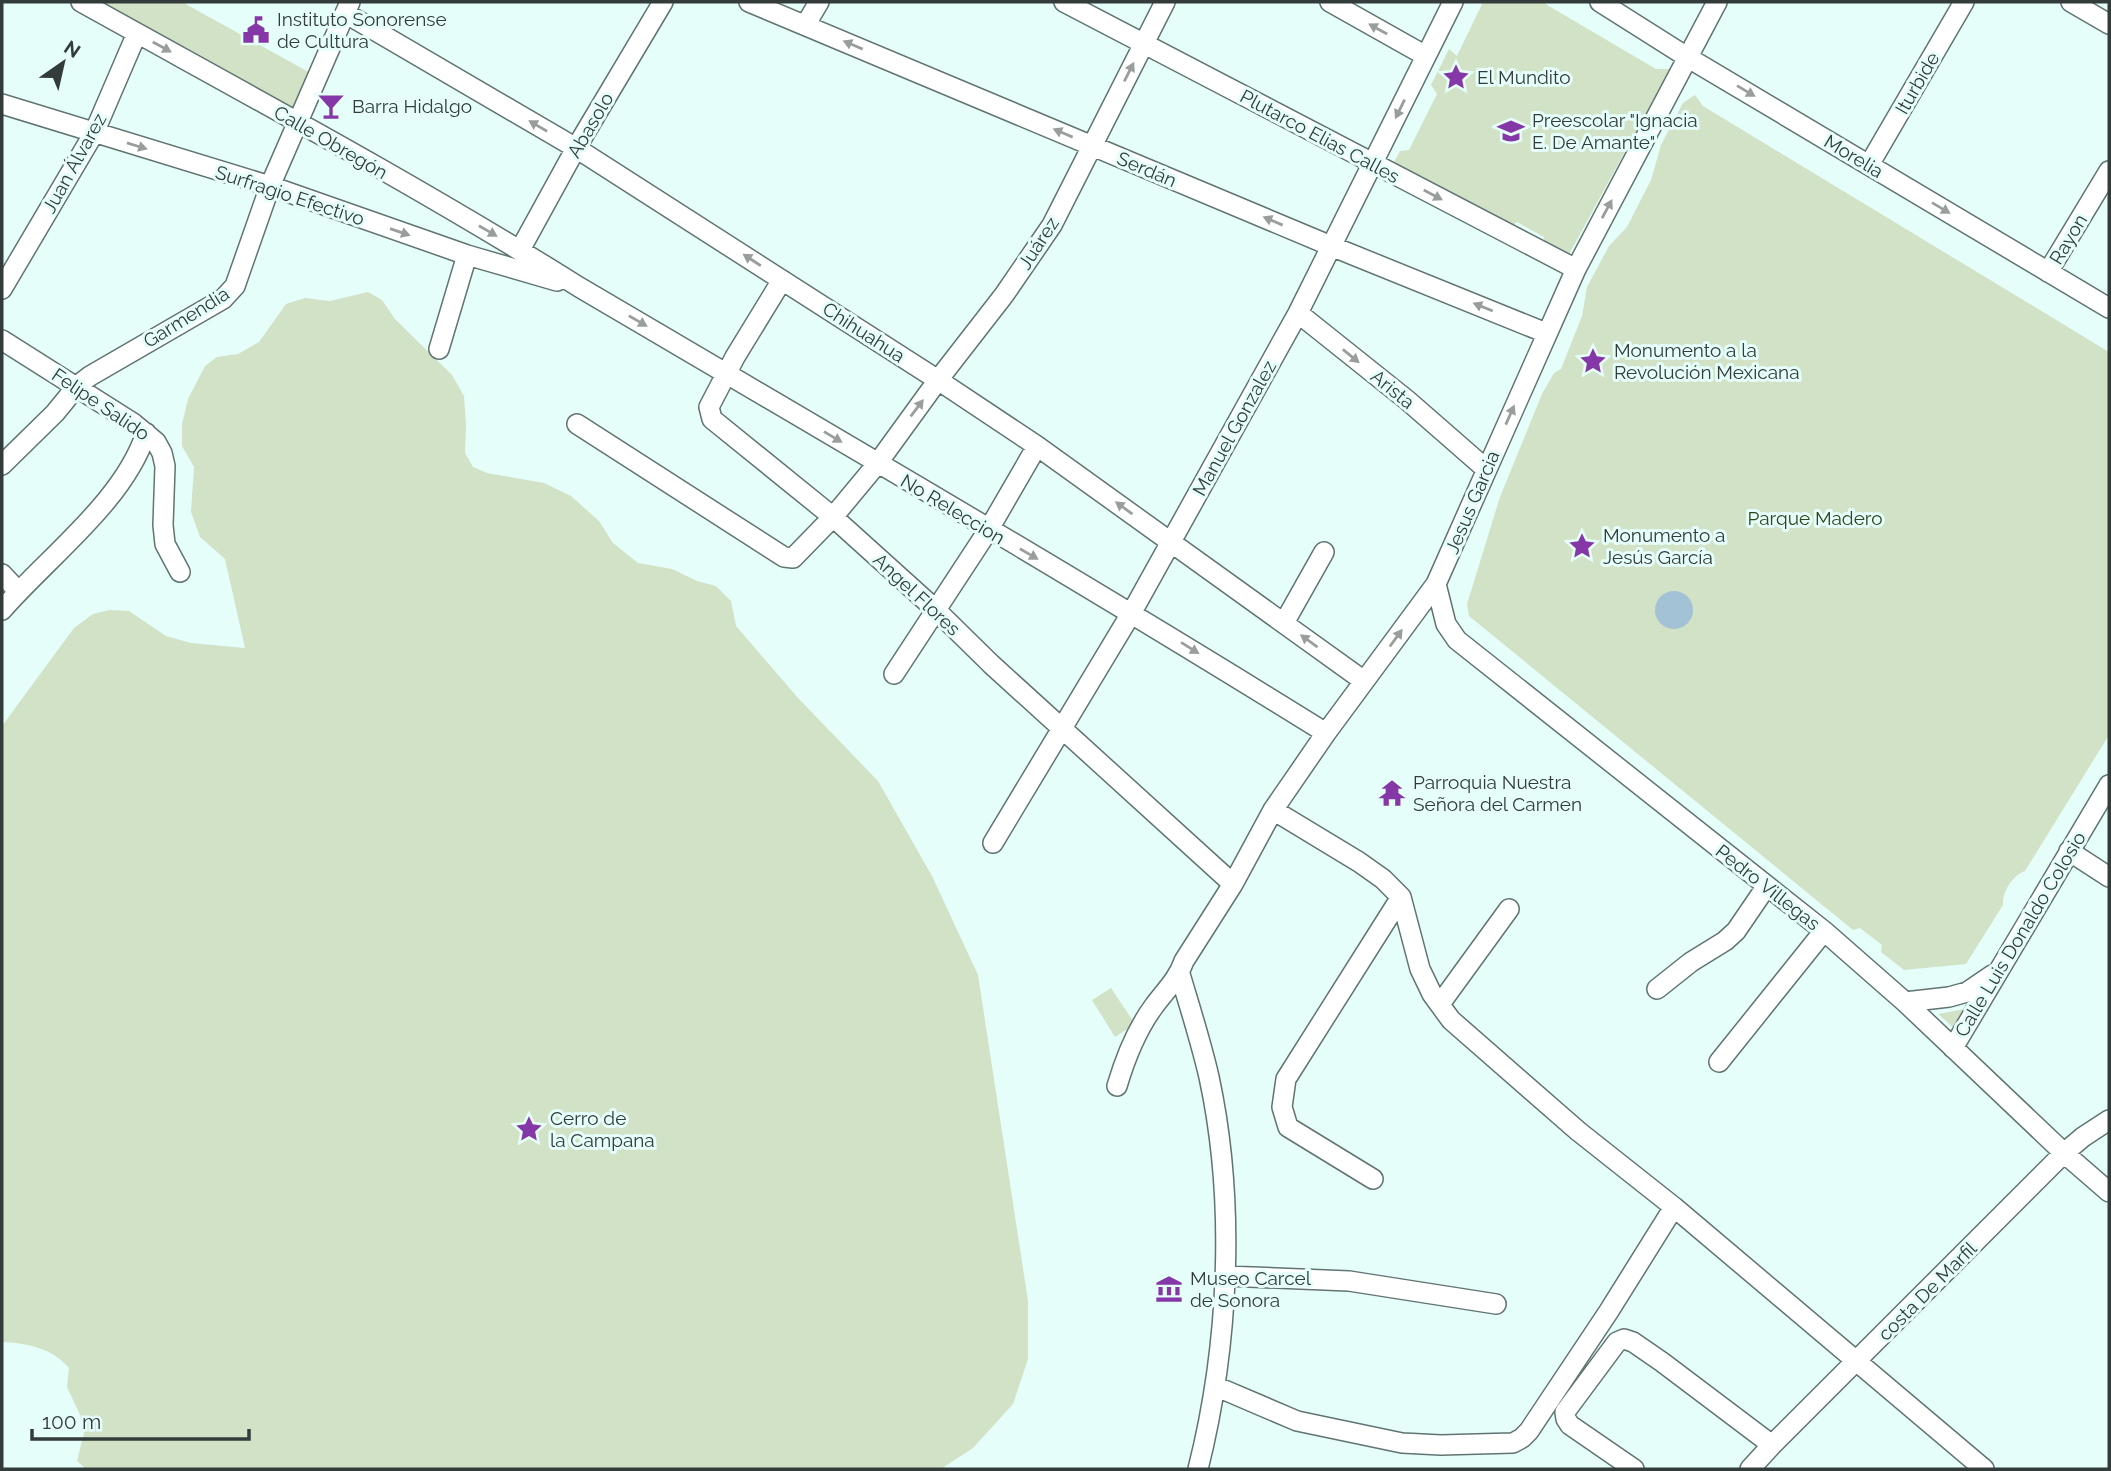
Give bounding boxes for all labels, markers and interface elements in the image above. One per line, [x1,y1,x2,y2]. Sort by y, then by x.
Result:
place label: Instituto Sonorense de Cultura [277,8,447,52]
public building icon: Instituto Sonorense de Cultura [241,15,271,45]
one-way arrow [1369,23,1388,35]
north arrow [28,28,98,98]
text: N [60,36,85,62]
one-way arrow [843,39,864,50]
one-way arrow [152,41,172,53]
street label: Iturbide [1891,48,1943,118]
one-way arrow [1124,62,1135,82]
place icon: El Mundito [1441,62,1471,92]
place label: El Mundito [1477,66,1571,88]
street label: Plutarco Elias Calles [1237,85,1403,187]
one-way arrow [1736,85,1755,98]
street label: Abasolo [563,88,617,162]
bar icon: Barra Hidalgo [316,91,346,121]
place label: Barra Hidalgo [352,95,472,117]
one-way arrow [1394,99,1405,119]
street label: Calle Obregón [270,101,392,183]
street label: Juan Álvarez [38,109,110,217]
place label: Preescolar "Ignacia E. De Amante" [1532,109,1698,153]
school or university icon: Preescolar "Ignacia E. De Amante" [1496,116,1526,146]
one-way arrow [529,120,548,132]
one-way arrow [1053,127,1073,139]
street label: Morelia [1820,130,1888,182]
one-way arrow [127,142,148,152]
street label: Serdán [1114,147,1180,191]
street label: Surfragio Efectivo [213,161,367,229]
one-way arrow [1424,189,1443,201]
one-way arrow [1601,199,1613,219]
one-way arrow [1932,202,1951,214]
street label: Rayon [2045,210,2091,268]
street label: Juárez [1013,213,1063,273]
one-way arrow [1262,215,1283,226]
one-way arrow [478,225,498,237]
one-way arrow [390,227,411,238]
one-way arrow [742,254,761,267]
street label: Garmendia [139,282,233,352]
street label: Chihuahua [819,297,909,367]
one-way arrow [1472,302,1493,313]
one-way arrow [628,315,647,328]
place label: Monumento a la Revolución Mexicana [1614,339,1800,383]
place icon: Monumento a la Revolución Mexicana [1578,346,1608,376]
one-way arrow [1342,348,1360,363]
street label: Manuel Gonzalez [1188,357,1280,499]
street label: Felipe Salido [48,363,154,445]
street label: Arista [1367,365,1419,413]
one-way arrow [909,399,923,417]
one-way arrow [1504,405,1516,425]
one-way arrow [824,431,843,444]
street label: Jesus Garcia [1440,447,1504,557]
street label: No Releccion [897,469,1009,549]
one-way arrow [1115,502,1133,516]
park label: Parque Madero [1747,507,1883,529]
place label: Monumento a Jesús García [1603,524,1725,568]
place icon: Monumento a Jesús García [1567,531,1597,561]
one-way arrow [1019,547,1039,559]
street label: Angel Flores [869,548,965,640]
one-way arrow [1389,629,1403,647]
one-way arrow [1300,635,1318,649]
one-way arrow [1180,642,1199,655]
place label: Parroquia Nuestra Señora del Carmen [1413,771,1582,815]
temple icon: Parroquia Nuestra Señora del Carmen [1377,778,1407,808]
street label: Calle Luis Donaldo Colosio [1950,828,2090,1040]
street label: Pedro Villegas [1711,839,1825,935]
place label: Cerro de la Campana [550,1107,655,1151]
place icon: Cerro de la Campana [514,1114,544,1144]
street label: costa De Marfil [1873,1237,1981,1345]
place label: Museo Carcel de Sonora [1190,1267,1312,1311]
museum icon: Museo Carcel de Sonora [1154,1274,1184,1304]
scale bar [32,1398,248,1442]
text: 100 m [42,1409,101,1434]

